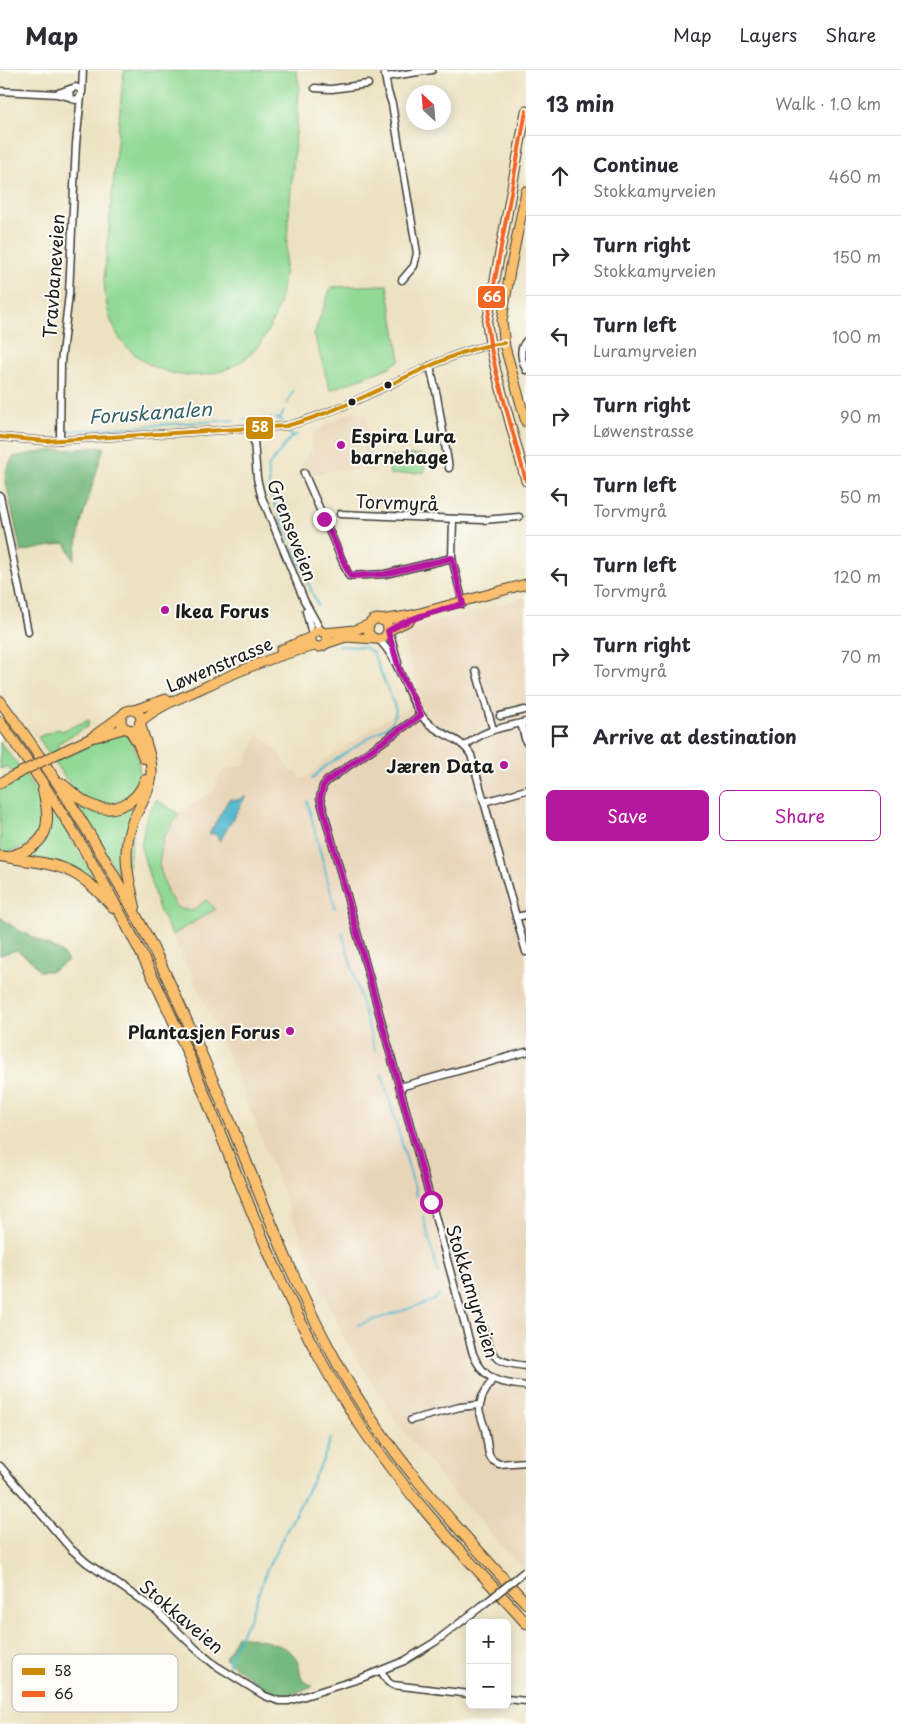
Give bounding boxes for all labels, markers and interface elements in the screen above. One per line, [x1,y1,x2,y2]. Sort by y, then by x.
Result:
text: Map [25,17,78,53]
text: Map [673,21,712,48]
text: Layers [740,21,797,48]
text: Share [825,21,876,48]
north arrow [406,85,451,130]
text: 13 min [546,87,614,119]
text: Walk · 1.0 km [775,91,881,115]
text: Continue [593,150,679,178]
icon: ahead [546,162,574,190]
text: 460 m [829,164,881,188]
text: Stokkamyrveien [593,178,716,202]
street label: Travbaneveien [35,213,71,339]
text: Turn right [593,230,691,258]
icon: right [546,242,574,270]
text: 150 m [833,244,881,268]
text: Stokkamyrveien [593,258,716,282]
line badge: 66 [477,285,506,309]
text: 66 [483,286,501,307]
text: Turn left [593,310,677,338]
icon: left [546,322,574,350]
text: 100 m [832,324,881,348]
text: Luramyrveien [593,338,697,362]
unlabelled marker [383,380,393,390]
text: Turn right [593,390,691,418]
water label: Foruskanalen [87,394,214,430]
unlabelled marker [347,397,357,407]
icon: right [546,402,574,430]
text: 90 m [840,404,881,428]
line badge: 58 [245,416,274,440]
text: 58 [251,416,269,437]
text: Løwenstrasse [593,418,694,442]
place label: Espira Lura barnehage [351,422,456,470]
marker: Espira Lura barnehage [335,439,347,451]
text: Turn left [593,470,677,498]
street label: Grenseveien [261,475,325,585]
icon: left [546,482,574,510]
text: 50 m [840,484,881,508]
street label: Torvmyrå [355,487,439,517]
text: Torvmyrå [593,498,667,522]
route end [313,508,336,531]
text: Turn left [593,550,677,578]
icon: left [546,562,574,590]
text: 120 m [834,564,881,588]
text: Torvmyrå [593,578,667,602]
place label: Ikea Forus [175,597,270,624]
marker: Ikea Forus [159,604,171,616]
street label: Løwenstrasse [161,629,277,699]
text: Turn right [593,630,691,658]
icon: right [546,642,574,670]
text: 70 m [841,644,881,668]
text: Torvmyrå [593,658,667,682]
icon: arrive [546,722,574,750]
text: Arrive at destination [593,722,797,750]
place label: Jæren Data [386,752,494,779]
marker: Jæren Data [498,759,510,771]
button: Save [546,790,709,841]
button: Share [719,790,881,841]
place label: Plantasjen Forus [128,1018,280,1045]
marker: Plantasjen Forus [284,1025,296,1037]
route start [420,1191,443,1214]
street label: Stokkamyrveien [440,1221,506,1361]
street label: Stokkaveien [134,1573,230,1659]
map controls [466,1619,511,1709]
button: + [466,1619,511,1664]
legend [12,1654,178,1712]
text: 58 [54,1660,72,1681]
button: − [466,1664,511,1709]
text: 66 [54,1683,73,1704]

